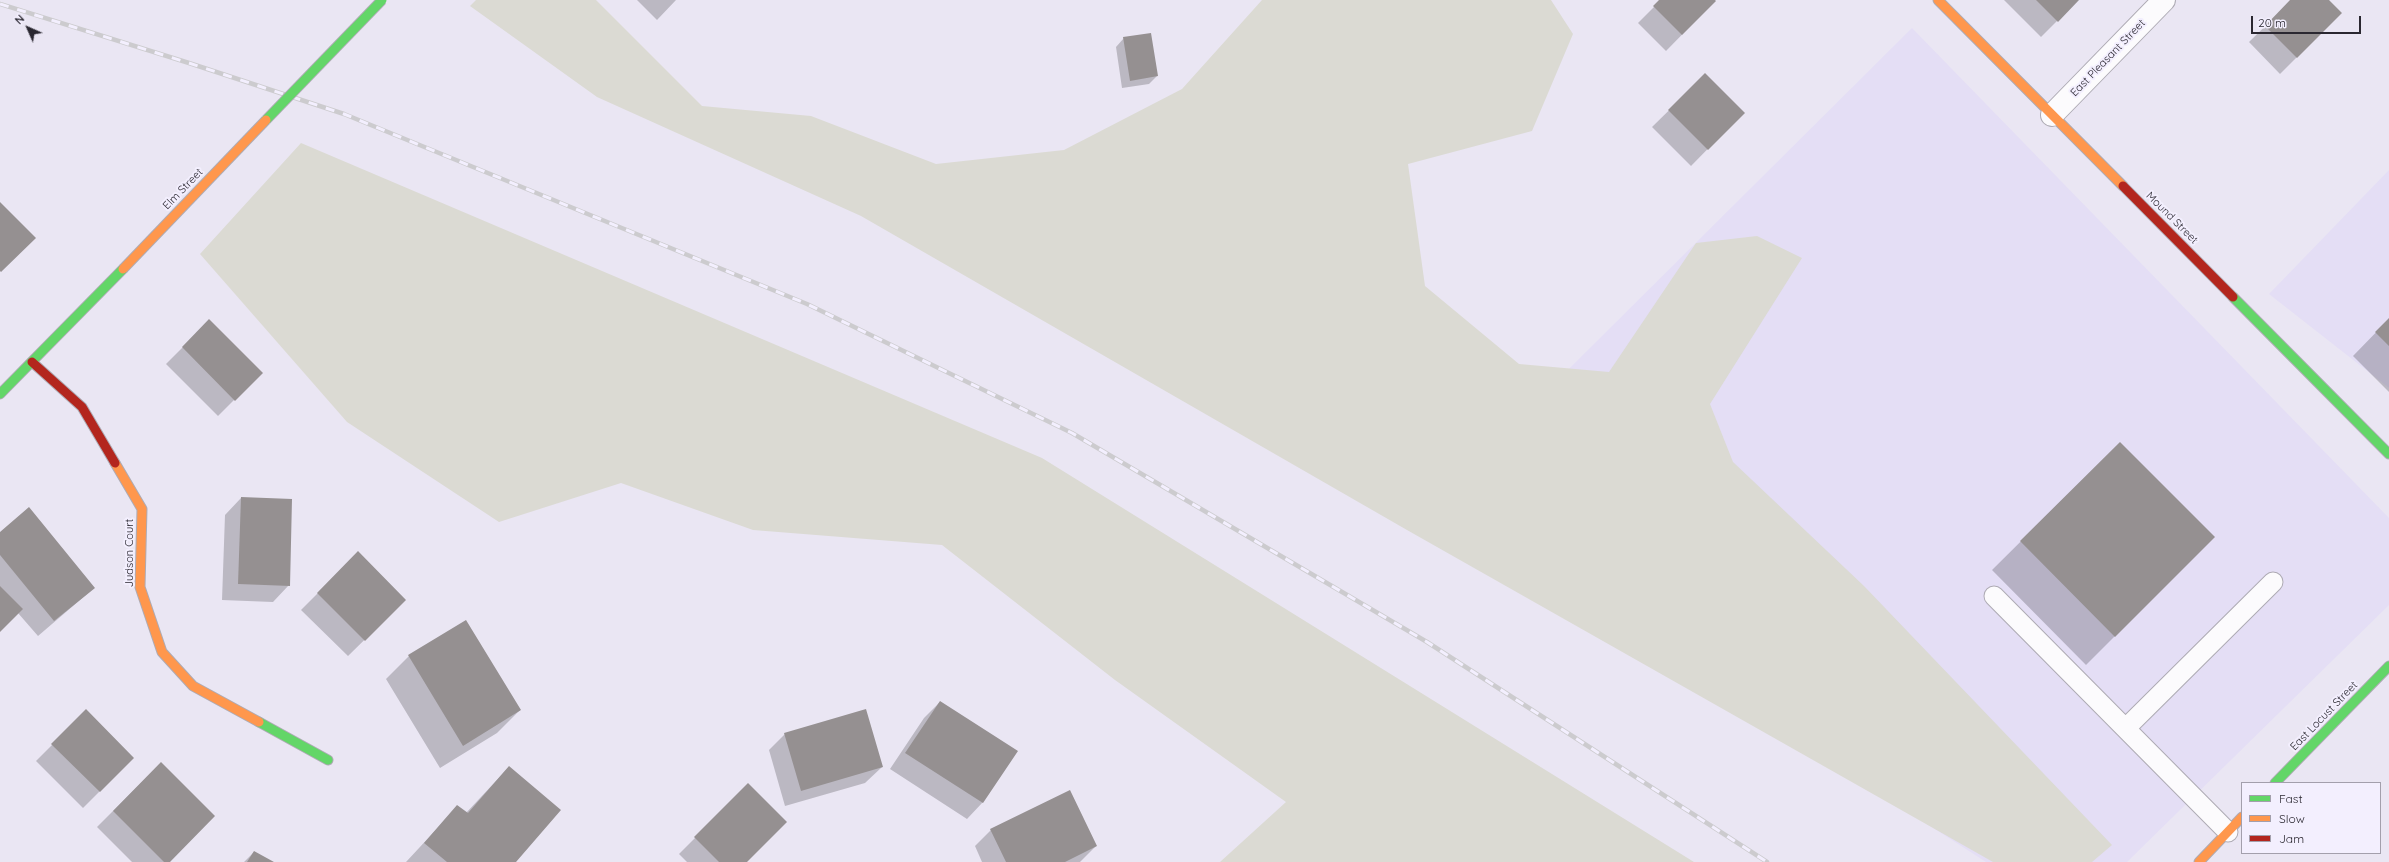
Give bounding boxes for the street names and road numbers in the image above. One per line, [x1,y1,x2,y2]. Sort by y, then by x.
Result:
street label: East Pleasant Street [2068,17,2148,99]
street label: Elm Street [160,166,206,212]
street label: Mound Street [2143,189,2201,247]
street label: Judson Court [123,519,137,587]
street label: East Locust Street [2288,679,2360,753]

